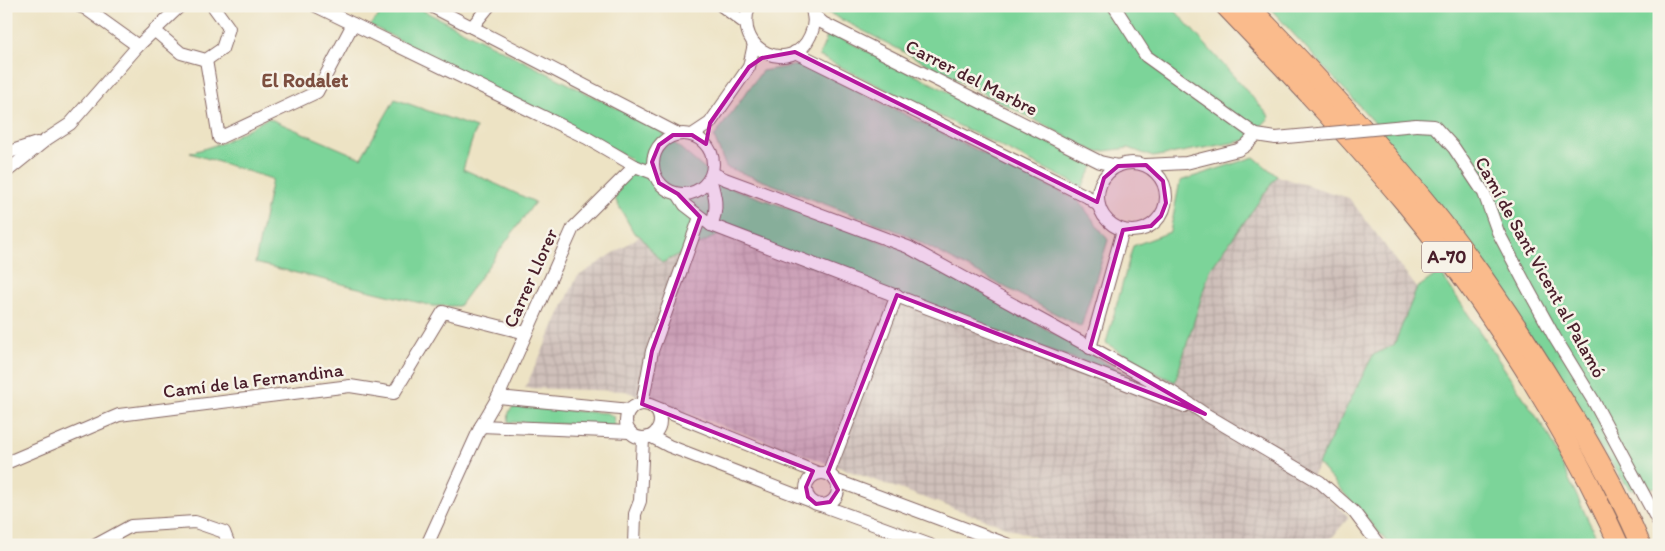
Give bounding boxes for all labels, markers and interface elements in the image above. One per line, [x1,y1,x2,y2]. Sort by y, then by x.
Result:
street label: Carrer del Marbre [902,34,1042,121]
district label: El Rodalet [262,68,349,92]
street label: Camí de Sant Vicent al Palamó [1470,153,1611,382]
street label: Carrer Llorer [498,225,563,331]
road number: A-70 [1422,242,1472,272]
street label: Camí de la Fernandina [162,358,345,403]

